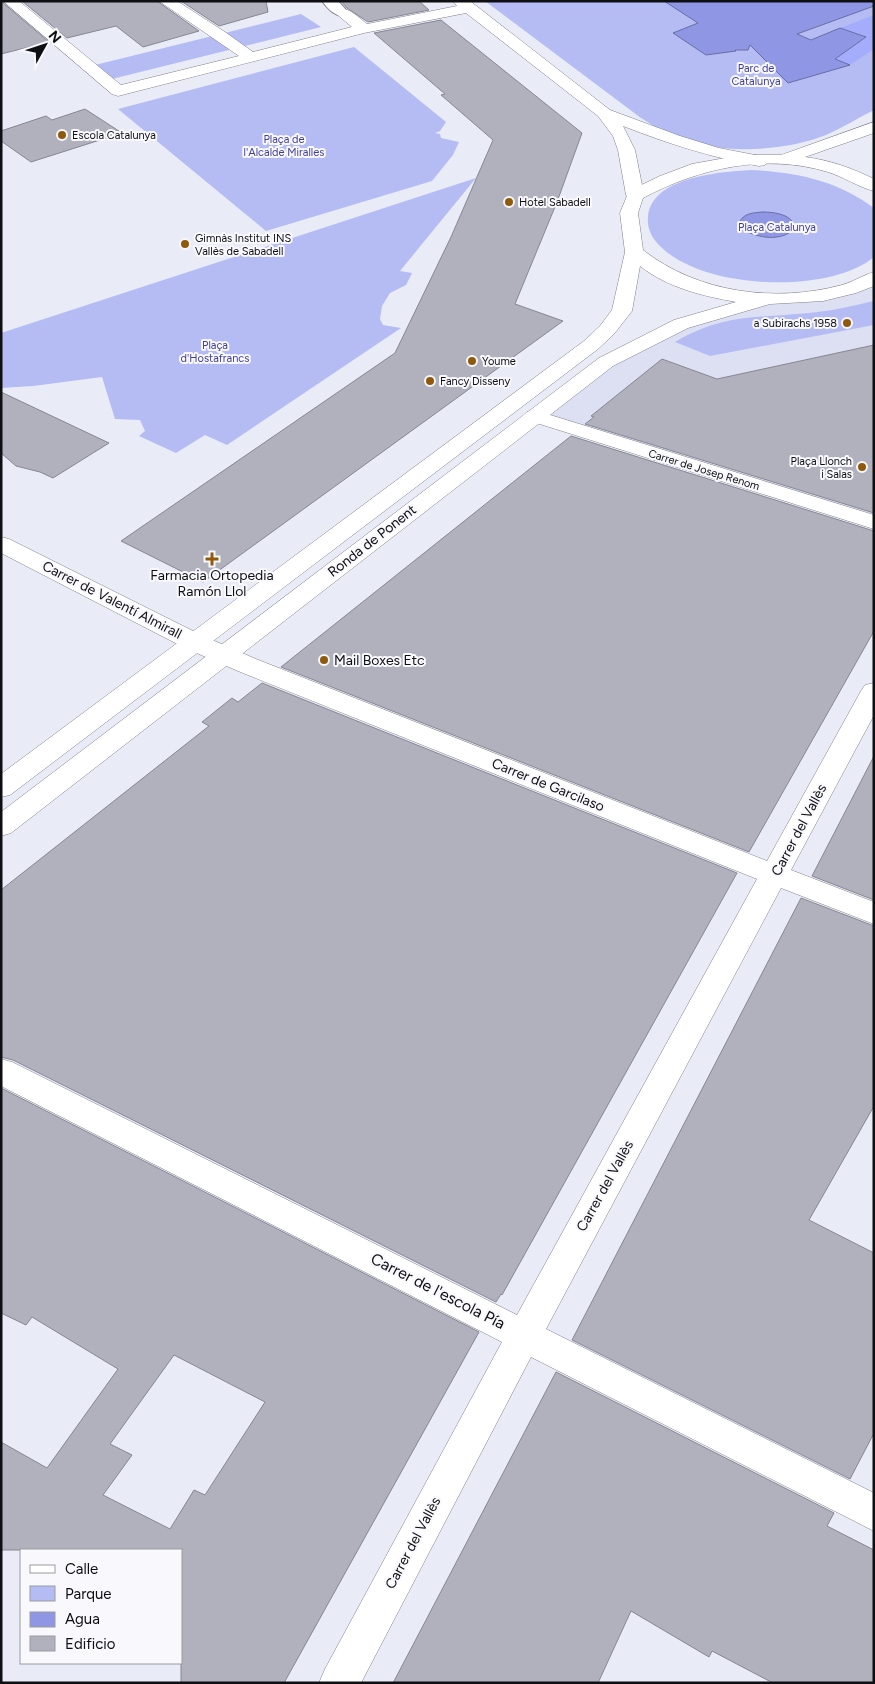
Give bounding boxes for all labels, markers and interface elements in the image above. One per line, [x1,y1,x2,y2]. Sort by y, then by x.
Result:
north arrow [20,20,70,70]
text: N [45,27,65,47]
park label: Parc de Catalunya [731,62,781,88]
marker: Escola Catalunya [56,129,68,141]
place label: Escola Catalunya [72,129,156,142]
park label: Plaça de l'Alcalde Miralles [244,133,324,159]
marker: Hotel Sabadell [503,196,515,208]
place label: Hotel Sabadell [519,196,591,209]
park label: Plaça Catalunya [738,221,816,234]
place label: Gimnàs Institut INS Vallès de Sabadell [195,232,291,258]
marker: Gimnàs Institut INS Vallès de Sabadell [179,238,191,250]
place label: a Subirachs 1958 [754,317,837,330]
marker: a Subirachs 1958 [841,317,853,329]
park label: Plaça d'Hostafrancs [181,339,249,365]
marker: Youme [466,355,478,367]
place label: Youme [482,355,516,368]
marker: Fancy Disseny [424,375,436,387]
place label: Fancy Disseny [440,375,510,388]
street label: Carrer de Josep Renom [647,447,761,493]
place label: Plaça Llonch i Salas [791,455,852,481]
marker: Plaça Llonch i Salas [856,461,868,473]
street label: Ronda de Ponent [324,501,420,581]
marker: Farmacia Ortopedia Ramón Llol [206,553,218,565]
street label: Carrer de Valentí Almirall [39,557,185,643]
place label: Farmacia Ortopedia Ramón Llol [150,567,274,600]
place label: Mail Boxes Etc [334,652,425,669]
marker: Mail Boxes Etc [318,654,330,666]
street label: Carrer de Garcilaso [489,755,607,815]
street label: Carrer del Vallès [768,781,830,879]
street label: Carrer del Vallès [573,1137,637,1235]
street label: Carrer de l'escola Pía [368,1249,508,1333]
street label: Carrer del Vallès [382,1494,444,1592]
legend [20,1549,182,1664]
text: Calle [65,1560,98,1578]
text: Parque [65,1585,112,1603]
text: Agua [65,1610,100,1628]
text: Edificio [65,1635,116,1653]

